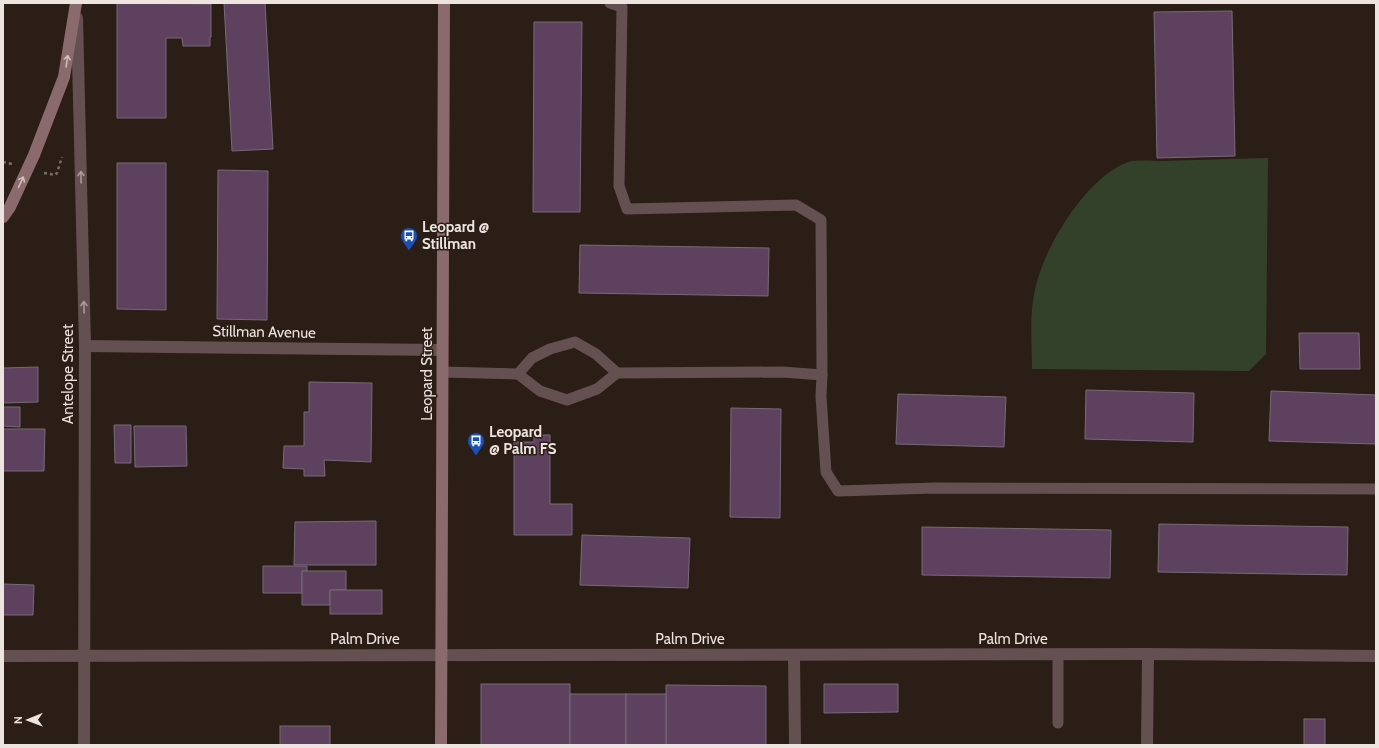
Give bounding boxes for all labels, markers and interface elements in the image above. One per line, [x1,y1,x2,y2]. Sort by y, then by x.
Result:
one-way arrow [63,55,71,68]
one-way arrow [77,171,84,184]
one-way arrow [18,177,25,189]
place label: Leopard @ Stillman [422,218,489,253]
bus stop icon: Leopard @ Stillman [399,226,419,251]
one-way arrow [80,301,88,314]
street label: Stillman Avenue [212,322,316,342]
street label: Antelope Street [59,324,77,424]
street label: Leopard Street [418,327,436,421]
place label: Leopard @ Palm FS [489,423,557,458]
bus stop icon: Leopard @ Palm FS [466,431,486,456]
street label: Palm Drive [330,630,400,648]
street label: Palm Drive [655,630,725,648]
street label: Palm Drive [978,630,1048,648]
north arrow [8,700,48,740]
text: N [11,716,25,724]

